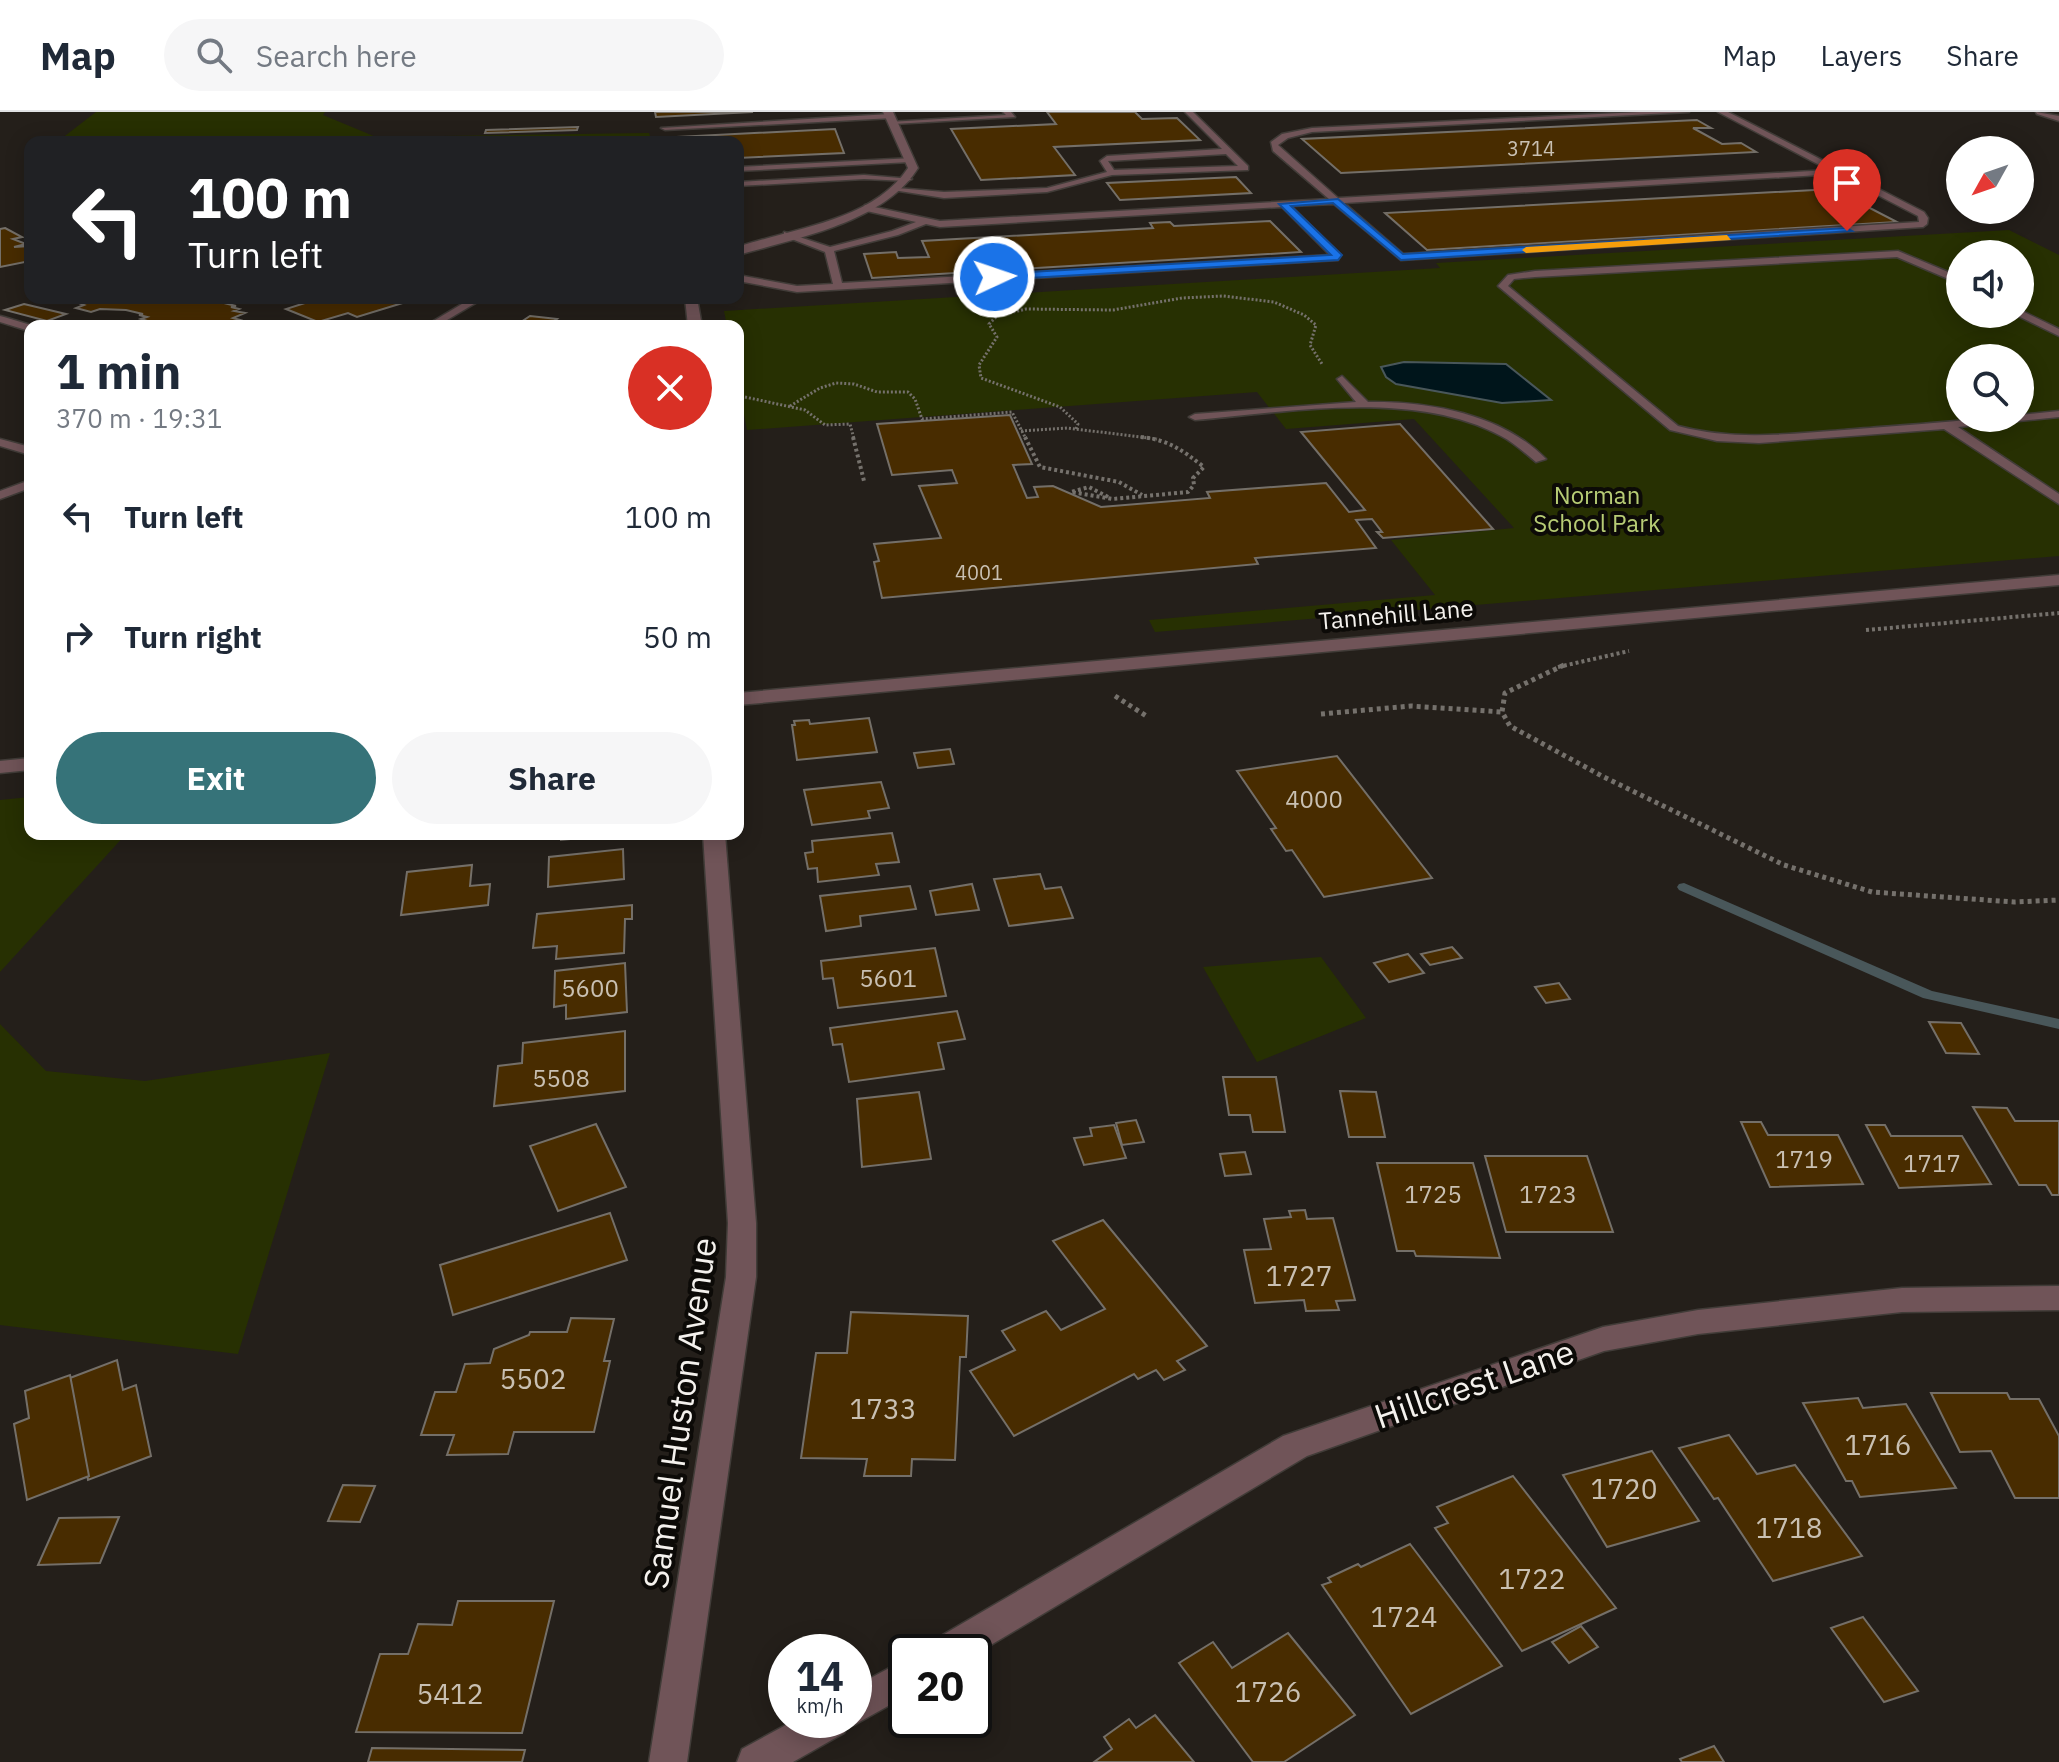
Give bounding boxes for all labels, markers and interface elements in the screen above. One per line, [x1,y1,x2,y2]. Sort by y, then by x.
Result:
search box [164,19,724,91]
text: Map [40,31,116,80]
icon: search [192,33,236,77]
text: Search here [256,36,417,75]
text: Map [1722,37,1776,74]
text: Layers [1820,37,1902,74]
text: Share [1946,37,2019,74]
house number: 3714 [1507,135,1555,162]
north arrow [1946,136,2034,224]
map controls [1946,136,2034,432]
pin [1813,149,1881,231]
text: 100 m [188,161,352,233]
icon: arrive [1825,161,1869,205]
icon: left [56,168,160,272]
text: Turn left [188,231,323,278]
position arrow [952,235,1036,319]
button: sound [1946,240,2034,328]
text: 1 min [56,340,181,402]
button: search [1946,344,2034,432]
button: close [628,346,712,430]
text: 370 m · 19:31 [56,401,222,435]
park label: Norman School Park [1533,479,1661,539]
icon: left [56,494,100,538]
text: Turn left [124,497,243,536]
text: 100 m [625,497,712,536]
house number: 4001 [955,559,1003,586]
street label: Tannehill Lane [1317,591,1475,637]
icon: right [56,614,100,658]
text: Turn right [124,617,262,656]
text: 50 m [643,617,712,656]
button: Exit [56,732,376,824]
button: Share [392,732,712,824]
house number: 4000 [1285,783,1343,815]
house number: 5601 [859,962,917,994]
house number: 5600 [561,972,619,1004]
house number: 5508 [532,1062,590,1094]
house number: 1719 [1775,1143,1833,1175]
house number: 1717 [1903,1147,1961,1179]
house number: 1725 [1404,1178,1462,1210]
house number: 1723 [1519,1178,1577,1210]
street label: Samuel Huston Avenue [633,1235,725,1591]
house number: 1727 [1265,1257,1333,1294]
street label: Hillcrest Lane [1368,1328,1580,1438]
house number: 5502 [499,1360,567,1397]
house number: 1733 [849,1390,917,1427]
house number: 1716 [1844,1426,1912,1463]
house number: 1720 [1590,1470,1658,1507]
house number: 1718 [1755,1509,1823,1546]
house number: 1722 [1498,1560,1566,1597]
house number: 1724 [1370,1598,1438,1635]
speed limit sign: 20 [888,1634,992,1738]
text: 14 [796,1650,844,1702]
house number: 1726 [1234,1673,1302,1710]
house number: 5412 [416,1675,484,1712]
text: km/h [796,1692,844,1719]

